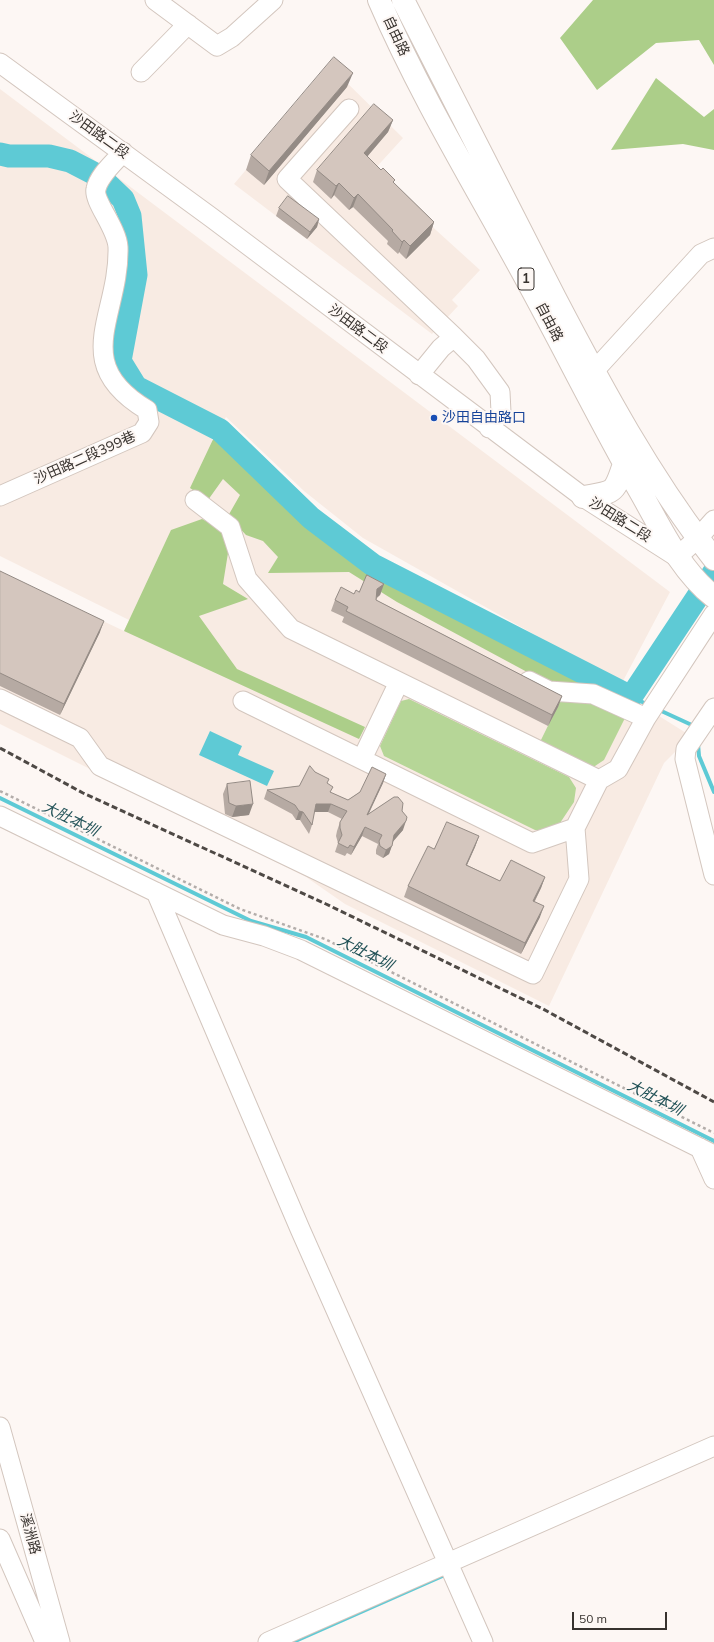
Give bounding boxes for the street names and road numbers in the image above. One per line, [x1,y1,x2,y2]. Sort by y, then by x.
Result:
street label: 自由路 [380,13,412,59]
street label: 沙田路二段 [66,108,132,162]
road number: 1 [518,268,534,290]
street label: 自由路 [532,300,566,344]
street label: 沙田路二段 [325,301,391,357]
street label: 沙田路二段399巷 [32,428,138,488]
street label: 沙田路二段 [586,494,654,546]
street label: 溪洲路 [16,1512,44,1556]

